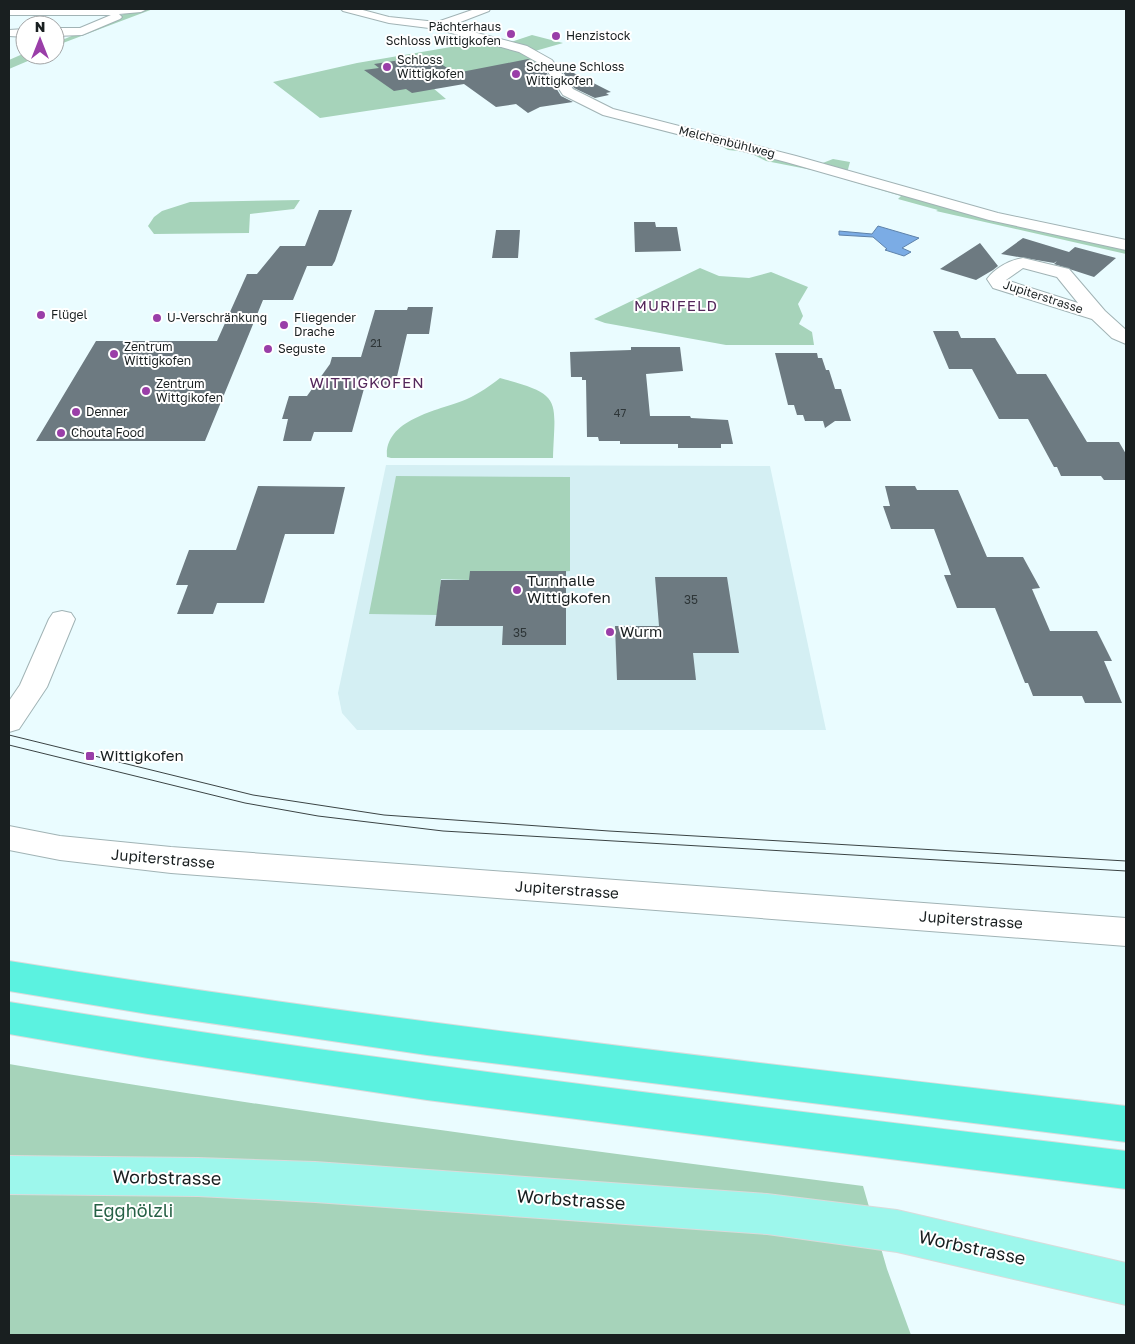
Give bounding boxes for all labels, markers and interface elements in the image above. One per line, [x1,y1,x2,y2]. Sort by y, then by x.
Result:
north arrow [15,15,65,65]
text: N [35,18,45,35]
place label: Pächterhaus Schloss Wittigkofen [386,19,501,48]
marker: Pächterhaus Schloss Wittigkofen [505,28,517,40]
place label: Henzistock [566,28,631,43]
marker: Henzistock [550,30,562,42]
place label: Schloss Wittigkofen [397,52,464,81]
place label: Scheune Schloss Wittigkofen [526,59,624,88]
marker: Schloss Wittigkofen [381,61,393,73]
marker: Scheune Schloss Wittigkofen [510,68,522,80]
street label: Melchenbühlweg [677,122,777,161]
street label: Jupiterstrasse [1001,277,1085,317]
district label: MURIFELD [634,296,718,314]
place label: Flügel [51,307,88,322]
marker: Flügel [35,309,47,321]
place label: U-Verschränkung [167,310,267,325]
place label: Fliegender Drache [294,310,356,339]
marker: U-Verschränkung [151,312,163,324]
marker: Fliegender Drache [278,319,290,331]
house number: 21 [370,336,382,349]
place label: Zentrum Wittigkofen [124,339,191,368]
place label: Seguste [278,341,325,356]
marker: Seguste [262,343,274,355]
marker: Zentrum Wittigkofen [108,348,120,360]
district label: WITTIGKOFEN [309,373,425,391]
place label: Zentrum Wittgikofen [156,376,223,405]
marker: Zentrum Wittgikofen [140,385,152,397]
place label: Denner [86,404,128,419]
marker: Denner [70,406,82,418]
house number: 47 [614,406,626,419]
place label: Chouta Food [71,425,144,440]
marker: Chouta Food [55,427,67,439]
place label: Turnhalle Wittigkofen [527,571,611,606]
marker: Turnhalle Wittigkofen [511,584,523,596]
house number: 35 [684,592,698,607]
place label: Wurm [620,622,662,640]
house number: 35 [513,625,527,640]
marker: Wurm [604,626,616,638]
place label: Wittigkofen [100,746,184,764]
marker: Wittigkofen [84,750,96,762]
street label: Jupiterstrasse [111,845,216,872]
street label: Jupiterstrasse [515,876,620,902]
street label: Jupiterstrasse [919,906,1024,932]
street label: Worbstrasse [112,1165,222,1189]
street label: Worbstrasse [516,1184,626,1214]
park label: Egghölzli [93,1199,173,1221]
street label: Worbstrasse [917,1225,1028,1269]

